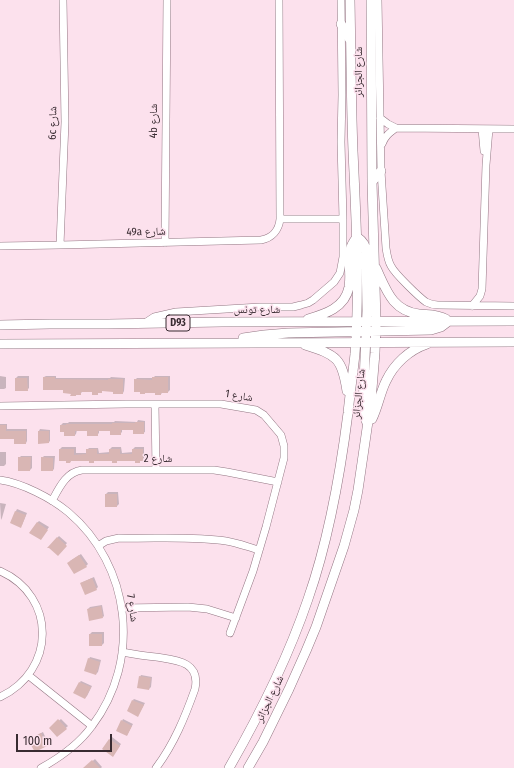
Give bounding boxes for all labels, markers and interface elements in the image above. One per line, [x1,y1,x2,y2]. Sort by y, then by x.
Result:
street label: شارع الجزائر [352,47,366,97]
street label: 4b شارع [147,104,161,138]
street label: 6c شارع [46,106,60,140]
street label: 49a شارع [126,225,166,239]
street label: شارع تونس [234,303,280,317]
road number: D93 [166,315,190,331]
street label: شارع الجزائر [350,368,368,420]
street label: شارع 1 [224,387,254,405]
street label: شارع 2 [144,452,172,466]
street label: شارع 7 [124,593,140,623]
street label: شارع الجزائر [253,674,287,724]
scale bar [18,726,114,752]
text: 100 m [23,734,52,748]

